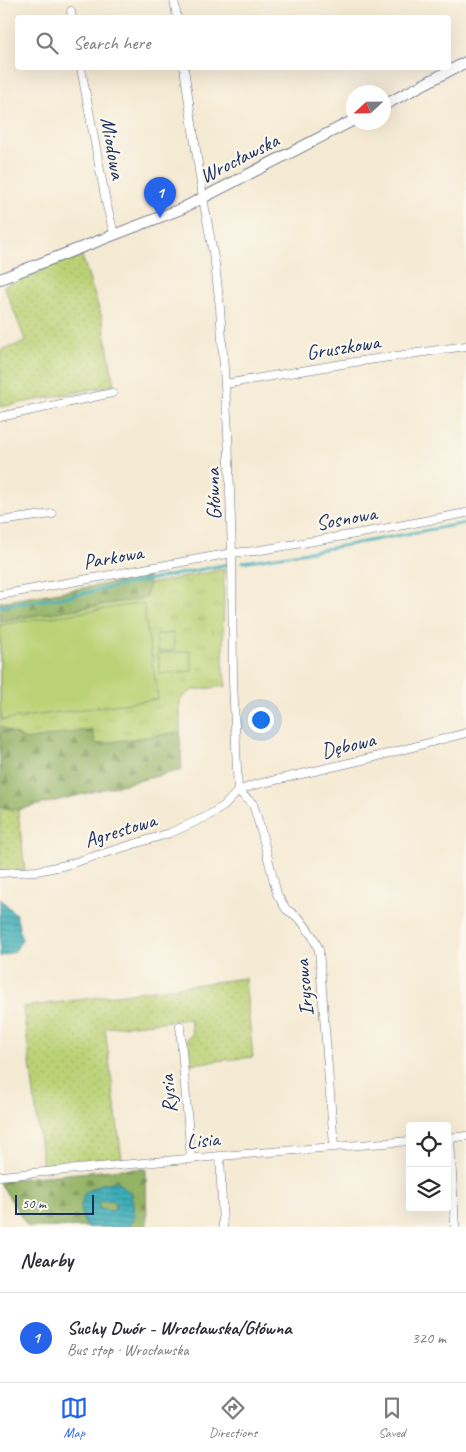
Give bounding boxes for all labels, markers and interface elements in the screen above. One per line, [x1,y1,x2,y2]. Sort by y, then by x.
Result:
search box [15,15,451,70]
icon: search [33,29,61,57]
text: Search here [73,31,150,55]
north arrow [346,85,391,130]
street label: Miodowa [95,115,132,183]
street label: Wrocławska [195,126,284,189]
pin: 1 [144,177,176,218]
street label: Gruszkowa [304,328,384,366]
street label: Główna [199,466,227,520]
street label: Sosnowa [314,499,381,536]
street label: Parkowa [81,539,147,575]
your location [248,707,274,733]
street label: Dębowa [318,726,379,764]
street label: Agrestowa [81,806,161,853]
street label: Irysowa [288,957,319,1017]
street label: Rysia [153,1072,183,1114]
map controls [406,1122,451,1212]
button: locate [406,1122,451,1167]
street label: Lisia [186,1125,223,1154]
button: layers [406,1167,451,1212]
scale bar [15,1192,94,1215]
text: 50 m [22,1195,46,1212]
text: Nearby [20,1247,73,1273]
text: Suchy Dwór - Wrocławska/Główna [67,1316,292,1340]
text: 1 [32,1328,40,1348]
text: 320 m [412,1328,446,1348]
text: Bus stop · Wrocławska [67,1340,189,1360]
tab: Map [60,1394,88,1441]
tab: Directions [209,1394,257,1441]
tab: Saved [378,1394,406,1441]

